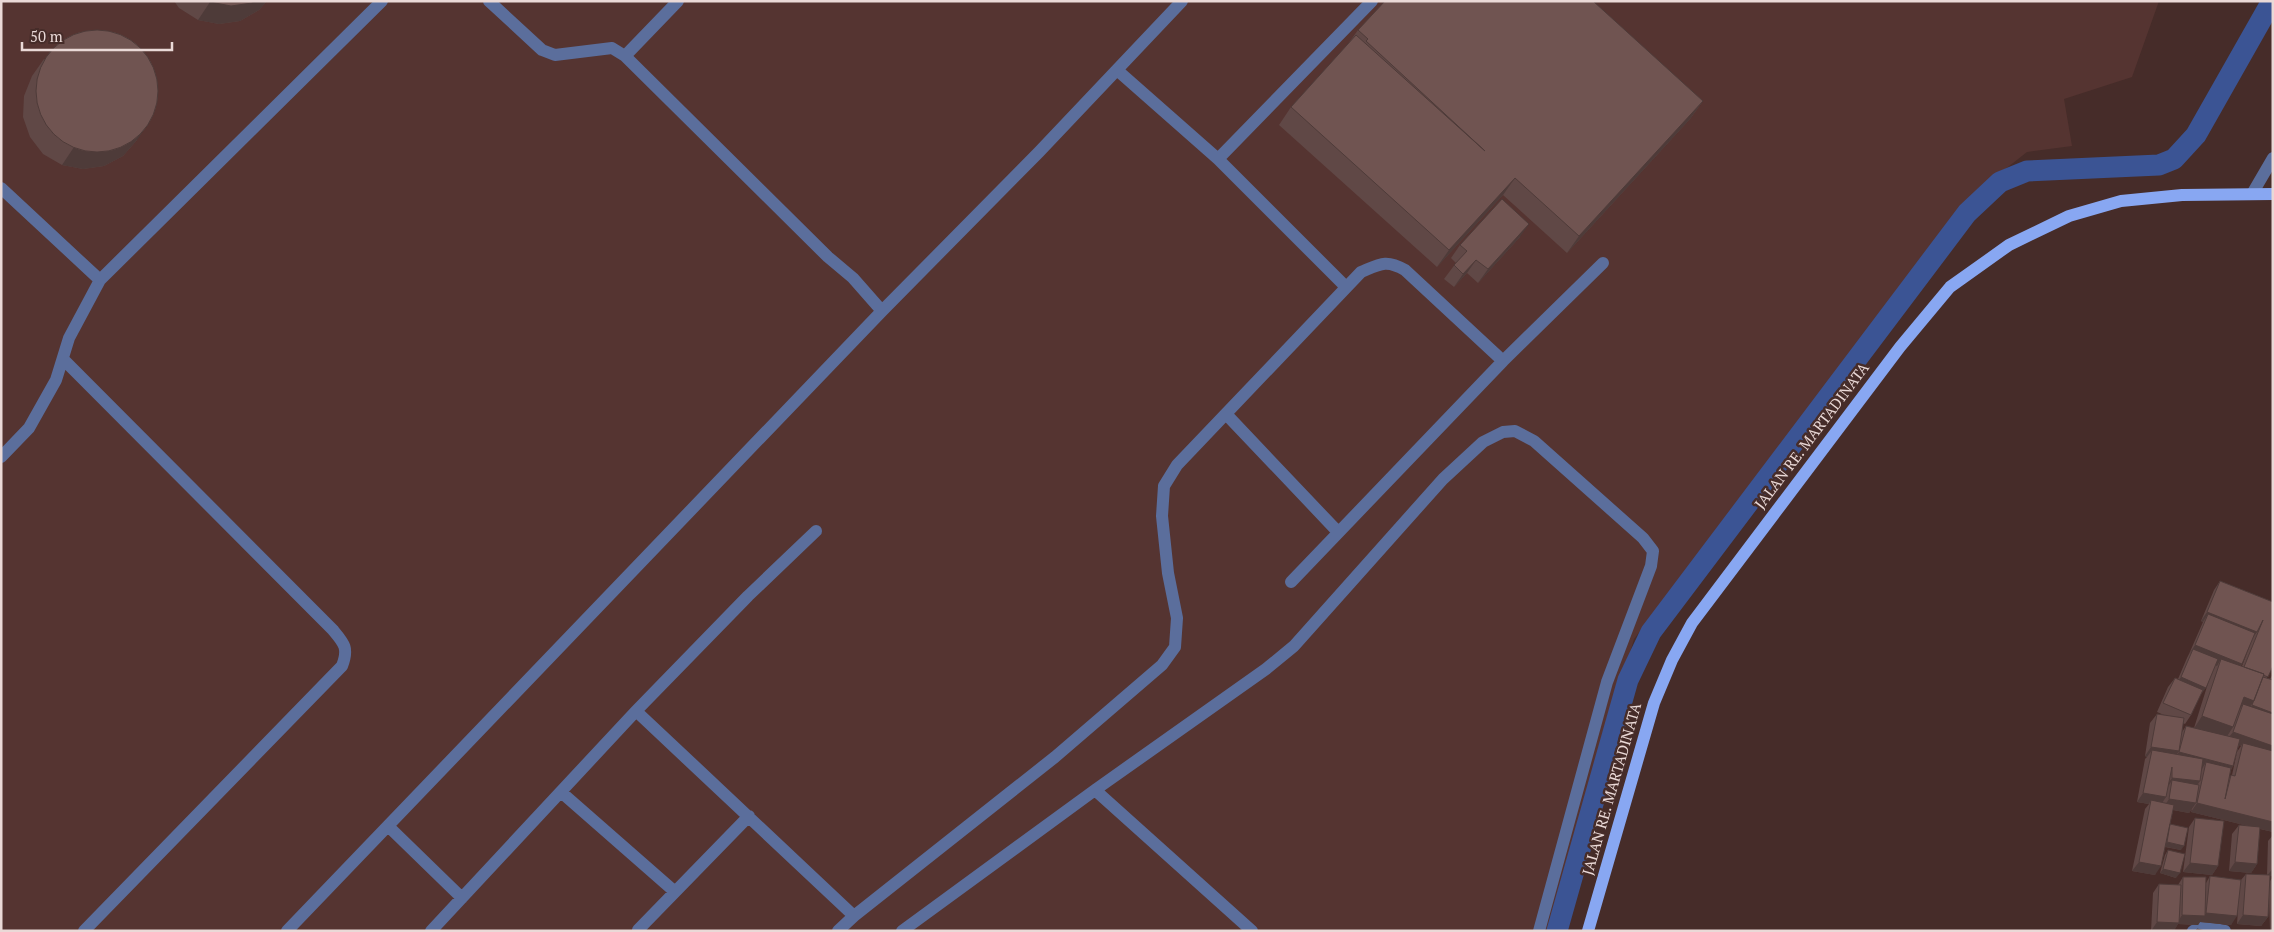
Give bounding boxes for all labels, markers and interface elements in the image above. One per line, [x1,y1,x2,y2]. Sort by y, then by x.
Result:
scale bar [22,20,172,52]
text: 50 m [30,26,63,46]
street label: JALAN RE. MARTADINATA [1749,357,1873,513]
street label: JALAN RE. MARTADINATA [1577,699,1645,877]

